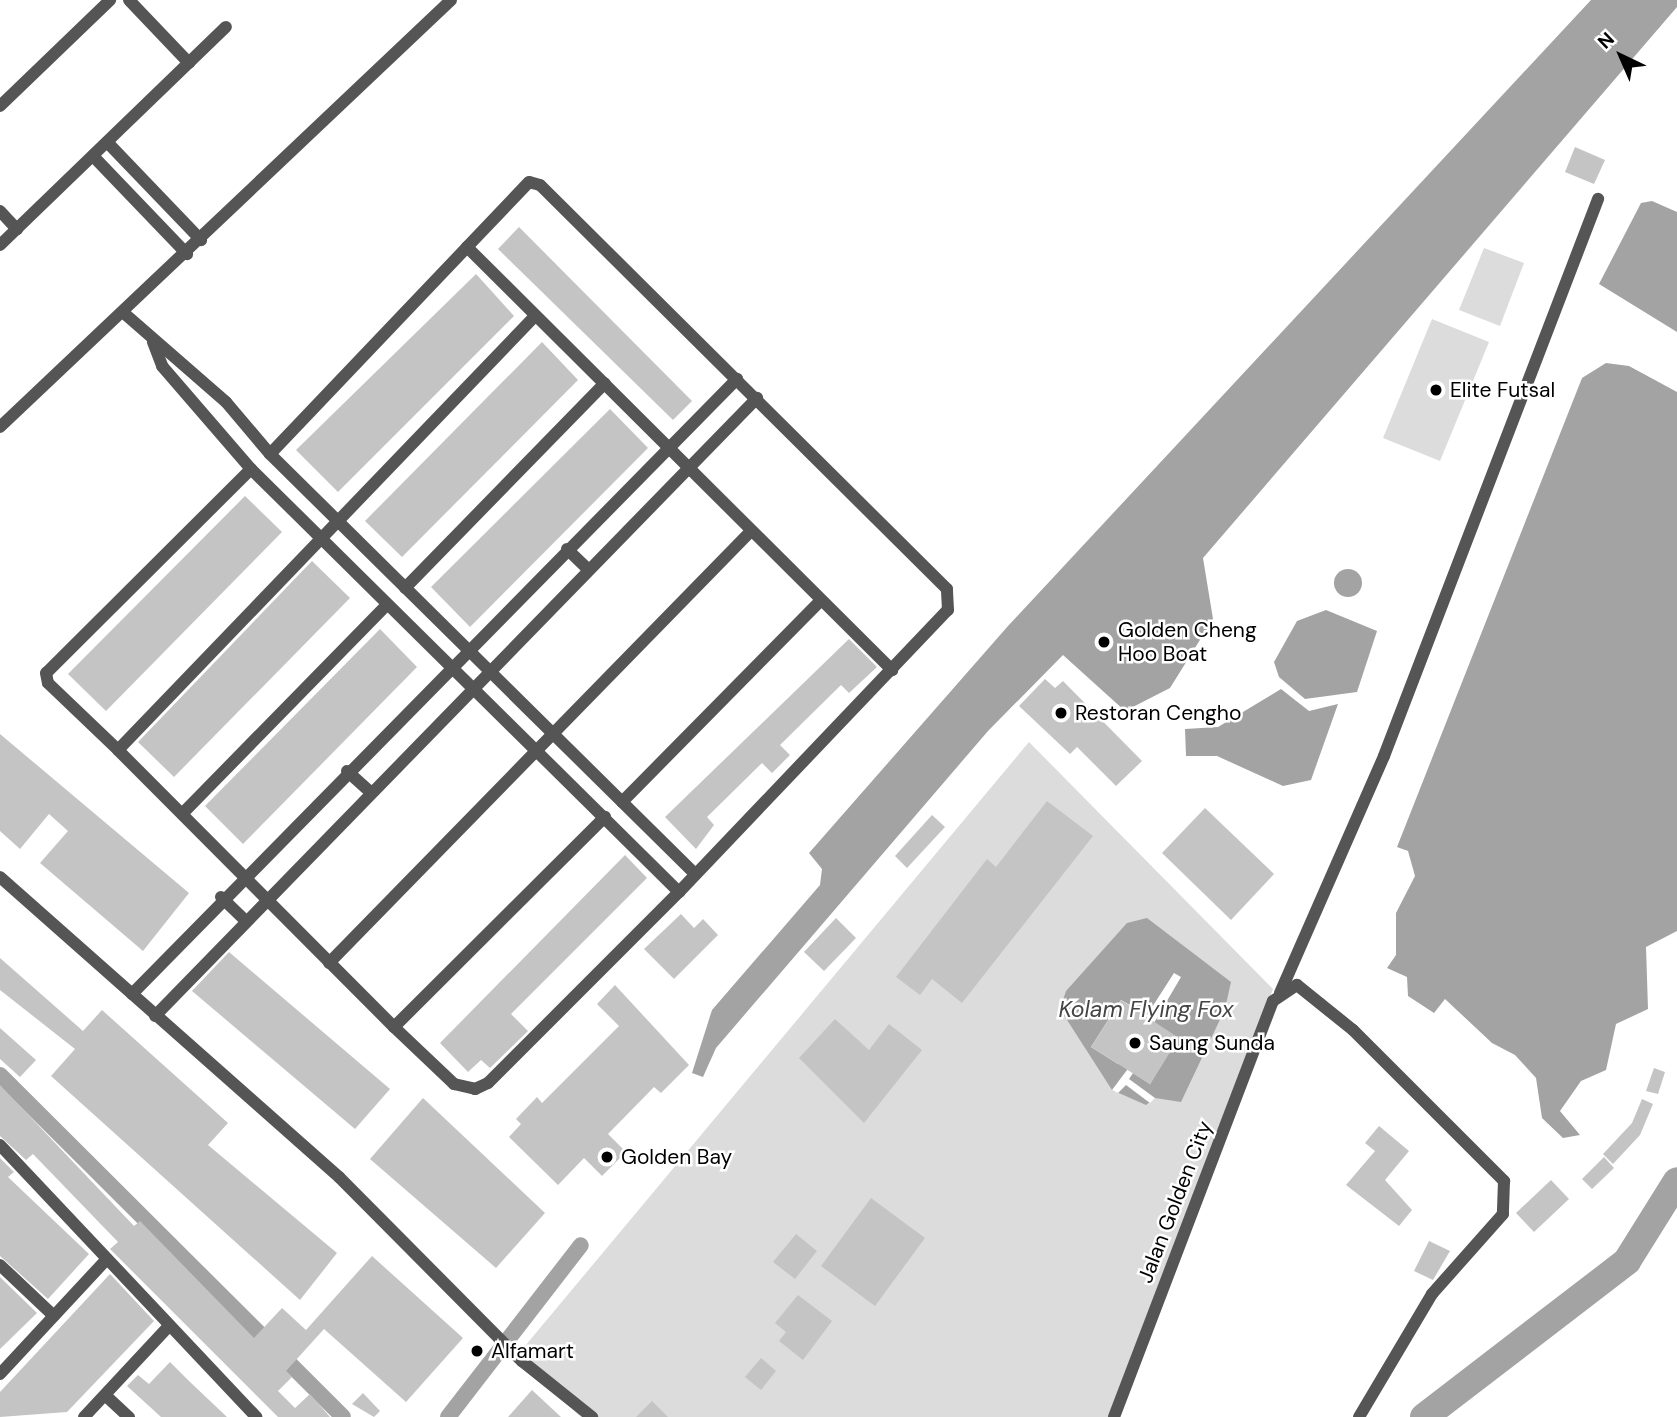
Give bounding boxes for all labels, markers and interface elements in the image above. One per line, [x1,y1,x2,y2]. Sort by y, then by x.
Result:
north arrow [1586,21,1656,91]
text: N [1592,27,1620,54]
place label: Elite Futsal [1450,377,1555,403]
marker: Elite Futsal [1428,382,1444,398]
place label: Golden Cheng Hoo Boat [1118,617,1257,667]
marker: Golden Cheng Hoo Boat [1096,634,1112,650]
place label: Restoran Cengho [1075,700,1241,726]
marker: Restoran Cengho [1053,705,1069,721]
water label: Kolam Flying Fox [1059,995,1233,1023]
place label: Saung Sunda [1149,1030,1275,1056]
marker: Saung Sunda [1127,1035,1143,1051]
street label: Jalan Golden City [1133,1117,1217,1287]
place label: Golden Bay [621,1144,732,1170]
marker: Golden Bay [599,1149,615,1165]
place label: Alfamart [491,1338,574,1364]
marker: Alfamart [469,1343,485,1359]

